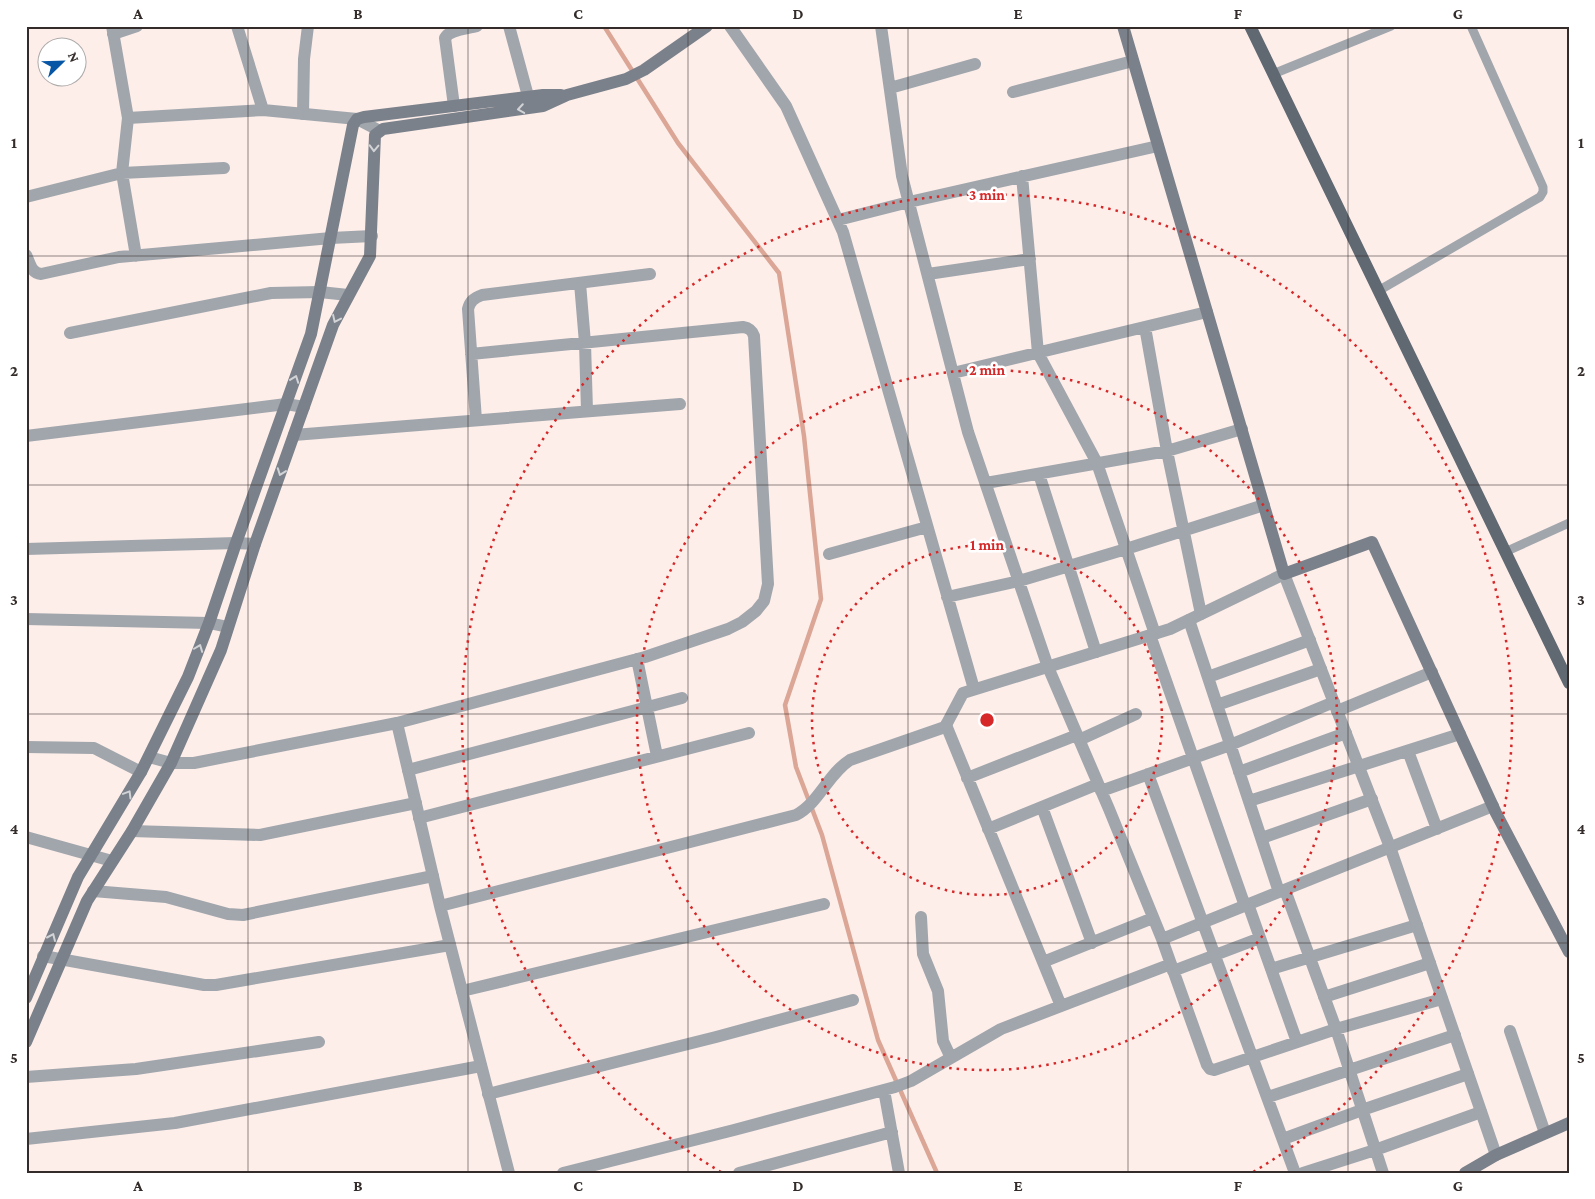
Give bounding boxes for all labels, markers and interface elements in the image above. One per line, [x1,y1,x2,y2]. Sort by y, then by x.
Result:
text: A [132,5,143,22]
text: B [353,5,363,22]
text: C [573,5,583,22]
text: D [792,5,804,22]
text: E [1013,5,1023,22]
text: F [1234,5,1243,22]
text: G [1453,5,1463,22]
north arrow [38,38,88,88]
text: N [65,49,83,65]
one-way arrow [517,103,525,114]
text: 1 [11,134,17,151]
text: 1 [1578,134,1584,151]
one-way arrow [369,144,379,152]
text: 3 min [969,187,1005,203]
one-way arrow [331,314,342,323]
text: 2 [10,362,18,379]
text: 2 min [969,362,1005,378]
text: 2 [1577,362,1585,379]
one-way arrow [289,376,299,384]
one-way arrow [277,467,287,476]
text: 1 min [970,537,1004,553]
text: 3 [10,591,18,608]
text: 3 [1577,591,1585,608]
one-way arrow [193,644,203,653]
centre of rings [978,711,996,729]
one-way arrow [122,790,132,799]
text: 4 [10,820,19,837]
text: 4 [1577,820,1586,837]
one-way arrow [45,933,56,942]
text: 5 [10,1049,18,1066]
text: 5 [1577,1049,1585,1066]
text: A [132,1177,143,1194]
text: B [353,1177,363,1194]
text: C [573,1177,583,1194]
text: D [792,1177,804,1194]
text: E [1013,1177,1023,1194]
text: F [1234,1177,1243,1194]
text: G [1453,1177,1463,1194]

